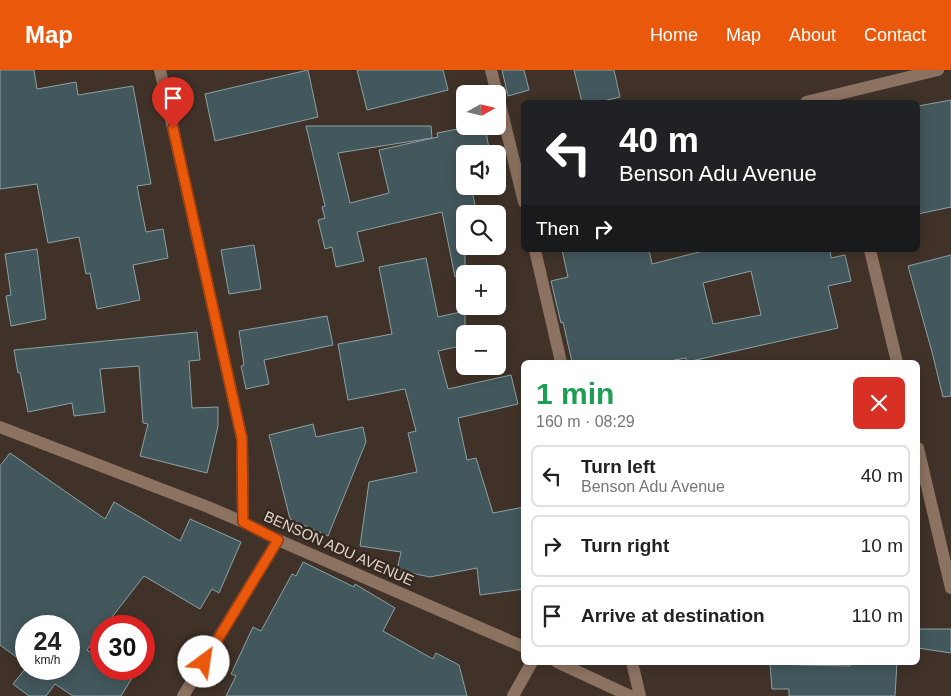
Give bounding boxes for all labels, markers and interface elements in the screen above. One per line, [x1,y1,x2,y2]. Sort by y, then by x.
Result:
text: Map [25,21,73,48]
text: Home [650,25,698,45]
text: Map [726,25,761,45]
text: About [789,25,836,45]
text: Contact [864,25,926,45]
pin [152,77,194,128]
icon: arrive [159,84,187,112]
north arrow [456,85,506,135]
map controls [456,85,506,375]
icon: left [536,120,601,185]
text: 40 m [619,120,699,159]
button: sound [456,145,506,195]
text: Benson Adu Avenue [619,161,817,186]
button: search [456,205,506,255]
icon: right [589,215,617,243]
text: Then [536,218,579,239]
button: + [456,265,506,315]
button: − [456,325,506,375]
text: 1 min [536,377,614,410]
button: close [853,377,905,429]
text: 160 m · 08:29 [536,413,635,430]
text: Turn left [581,456,656,477]
icon: left [538,462,566,490]
text: 40 m [861,465,903,486]
text: Benson Adu Avenue [581,478,725,495]
street label: BENSON ADU AVENUE [261,507,417,589]
icon: right [538,532,566,560]
text: Turn right [581,535,669,556]
text: 10 m [861,535,903,556]
icon: arrive [538,602,566,630]
text: Arrive at destination [581,605,765,626]
text: 110 m [852,605,903,626]
speed limit sign: 30 [90,615,155,680]
text: 24 [34,627,61,655]
position arrow [177,635,229,687]
text: km/h [34,653,61,667]

